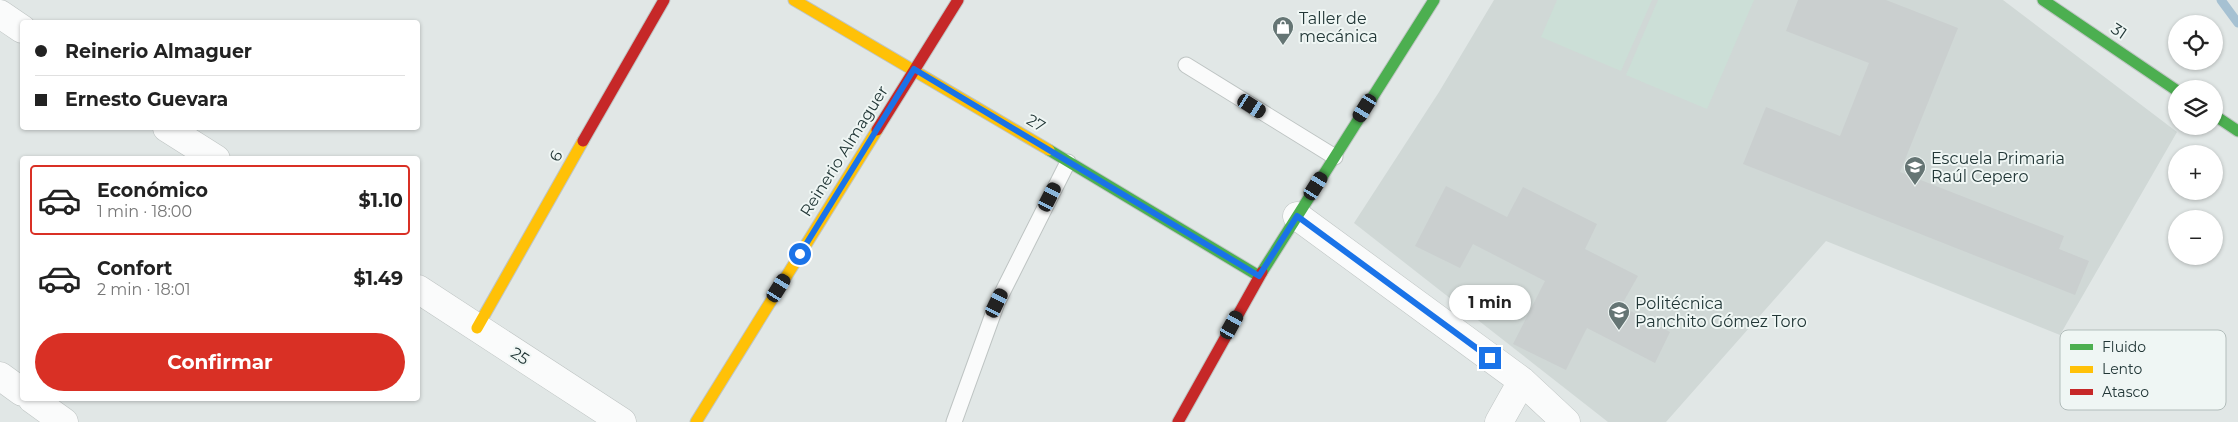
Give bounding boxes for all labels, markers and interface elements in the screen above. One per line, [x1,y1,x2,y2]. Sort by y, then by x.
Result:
place label: Taller de mecánica [1299,9,1378,46]
shop icon: Taller de mecánica [1271,15,1295,46]
map controls [2168,15,2223,265]
button: locate [2168,15,2223,70]
street label: 31 [2108,19,2130,43]
text: Reinerio Almaguer [65,40,252,63]
button: layers [2168,80,2223,135]
street label: Reinerio Almaguer [796,82,892,220]
text: Ernesto Guevara [65,88,228,111]
car [1350,91,1379,125]
car [1235,92,1268,120]
street label: 27 [1023,110,1049,136]
button: + [2168,145,2223,200]
street label: 6 [545,147,567,165]
place label: Escuela Primaria Raúl Cepero [1931,149,2065,186]
school or university icon: Escuela Primaria Raúl Cepero [1903,155,1927,186]
car [1301,169,1330,203]
icon: car [37,178,82,223]
text: Económico [97,179,208,202]
car [1036,180,1063,214]
text: $1.10 [359,189,403,212]
text: 1 min · 18:00 [97,202,192,221]
button: − [2168,210,2223,265]
route start [789,243,811,265]
icon: car [37,256,82,301]
text: Confort [97,257,172,280]
text: $1.49 [354,267,403,290]
car [764,271,793,305]
text: 2 min · 18:01 [97,280,191,299]
car [983,286,1010,320]
callout: 1 min [1449,286,1531,320]
text: 1 min [1468,293,1512,312]
place label: Politécnica Panchito Gómez Toro [1635,294,1807,331]
school or university icon: Politécnica Panchito Gómez Toro [1607,300,1631,331]
car [1218,308,1245,342]
legend [2060,330,2226,410]
button: Confirmar [35,333,405,391]
text: Fluido [2102,338,2146,356]
street label: 25 [507,343,533,369]
route end [1479,347,1501,369]
text: Lento [2102,360,2142,378]
text: Atasco [2102,383,2149,401]

